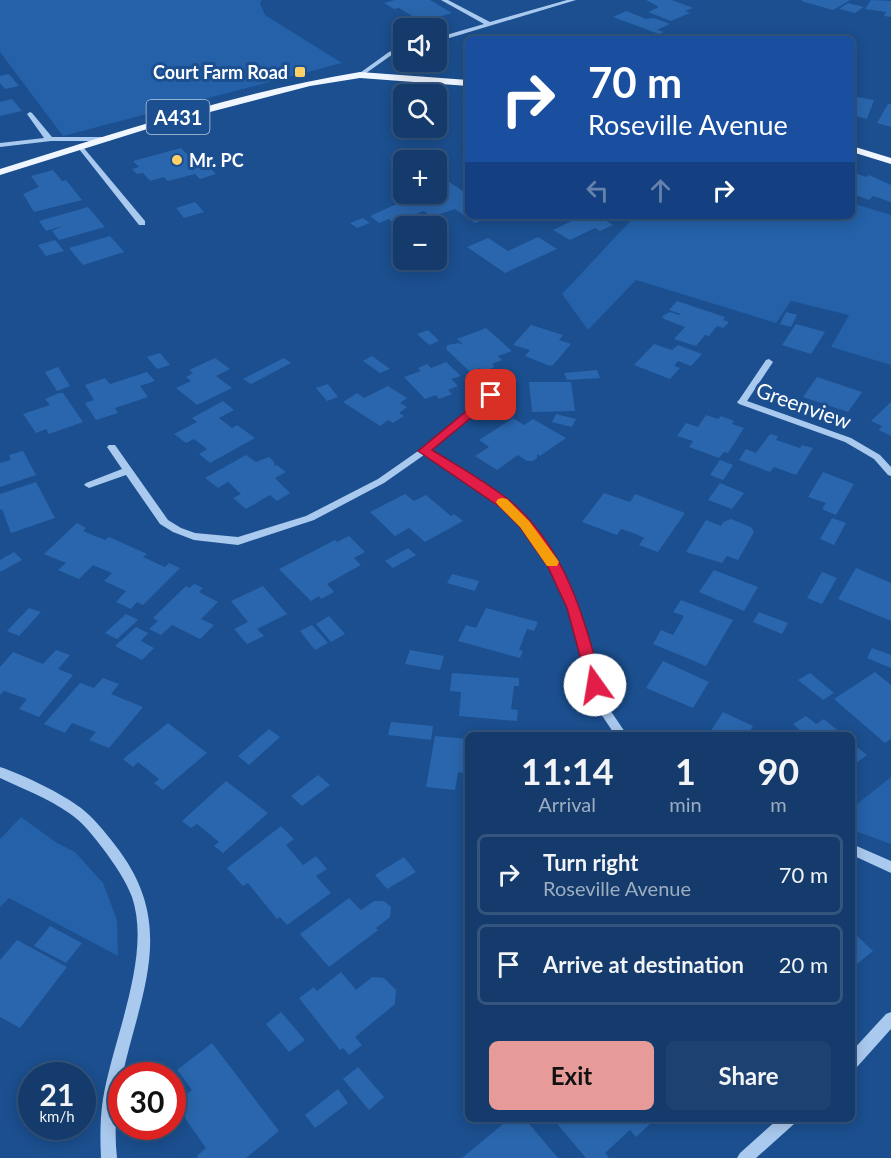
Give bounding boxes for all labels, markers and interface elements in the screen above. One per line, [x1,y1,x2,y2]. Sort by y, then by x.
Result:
map controls [393,18,447,270]
button: sound [393,18,447,72]
text: 70 m [588,57,682,107]
icon: right [489,60,567,138]
place label: Court Farm Road [153,61,288,83]
marker: Court Farm Road [293,65,307,79]
button: search [393,84,447,138]
road number: A431 [146,100,210,134]
text: Roseville Avenue [588,108,788,141]
place label: Mr. PC [189,149,244,171]
button: + [393,150,447,204]
marker: Mr. PC [170,153,184,167]
icon: left [581,174,614,207]
icon: ahead [644,174,677,207]
icon: right [707,174,740,207]
button: − [393,216,447,270]
pin [465,369,516,420]
street label: Greenview [753,376,855,434]
icon: arrive [474,378,507,411]
position arrow [563,653,627,717]
text: 11:14 [521,749,614,793]
text: 1 [675,749,696,793]
text: 90 [757,749,799,793]
text: Arrival [538,792,596,816]
text: min [669,792,702,816]
text: m [770,792,787,816]
text: Turn right [543,849,638,876]
icon: right [492,858,525,891]
text: 70 m [779,861,828,888]
text: Roseville Avenue [543,876,691,900]
icon: arrive [492,948,525,981]
text: Arrive at destination [543,951,744,978]
text: 20 m [779,951,828,978]
button: Exit [489,1041,654,1110]
button: Share [666,1041,831,1110]
speed limit sign: 30 [108,1062,186,1140]
text: 21 [40,1076,74,1112]
text: km/h [39,1107,75,1125]

